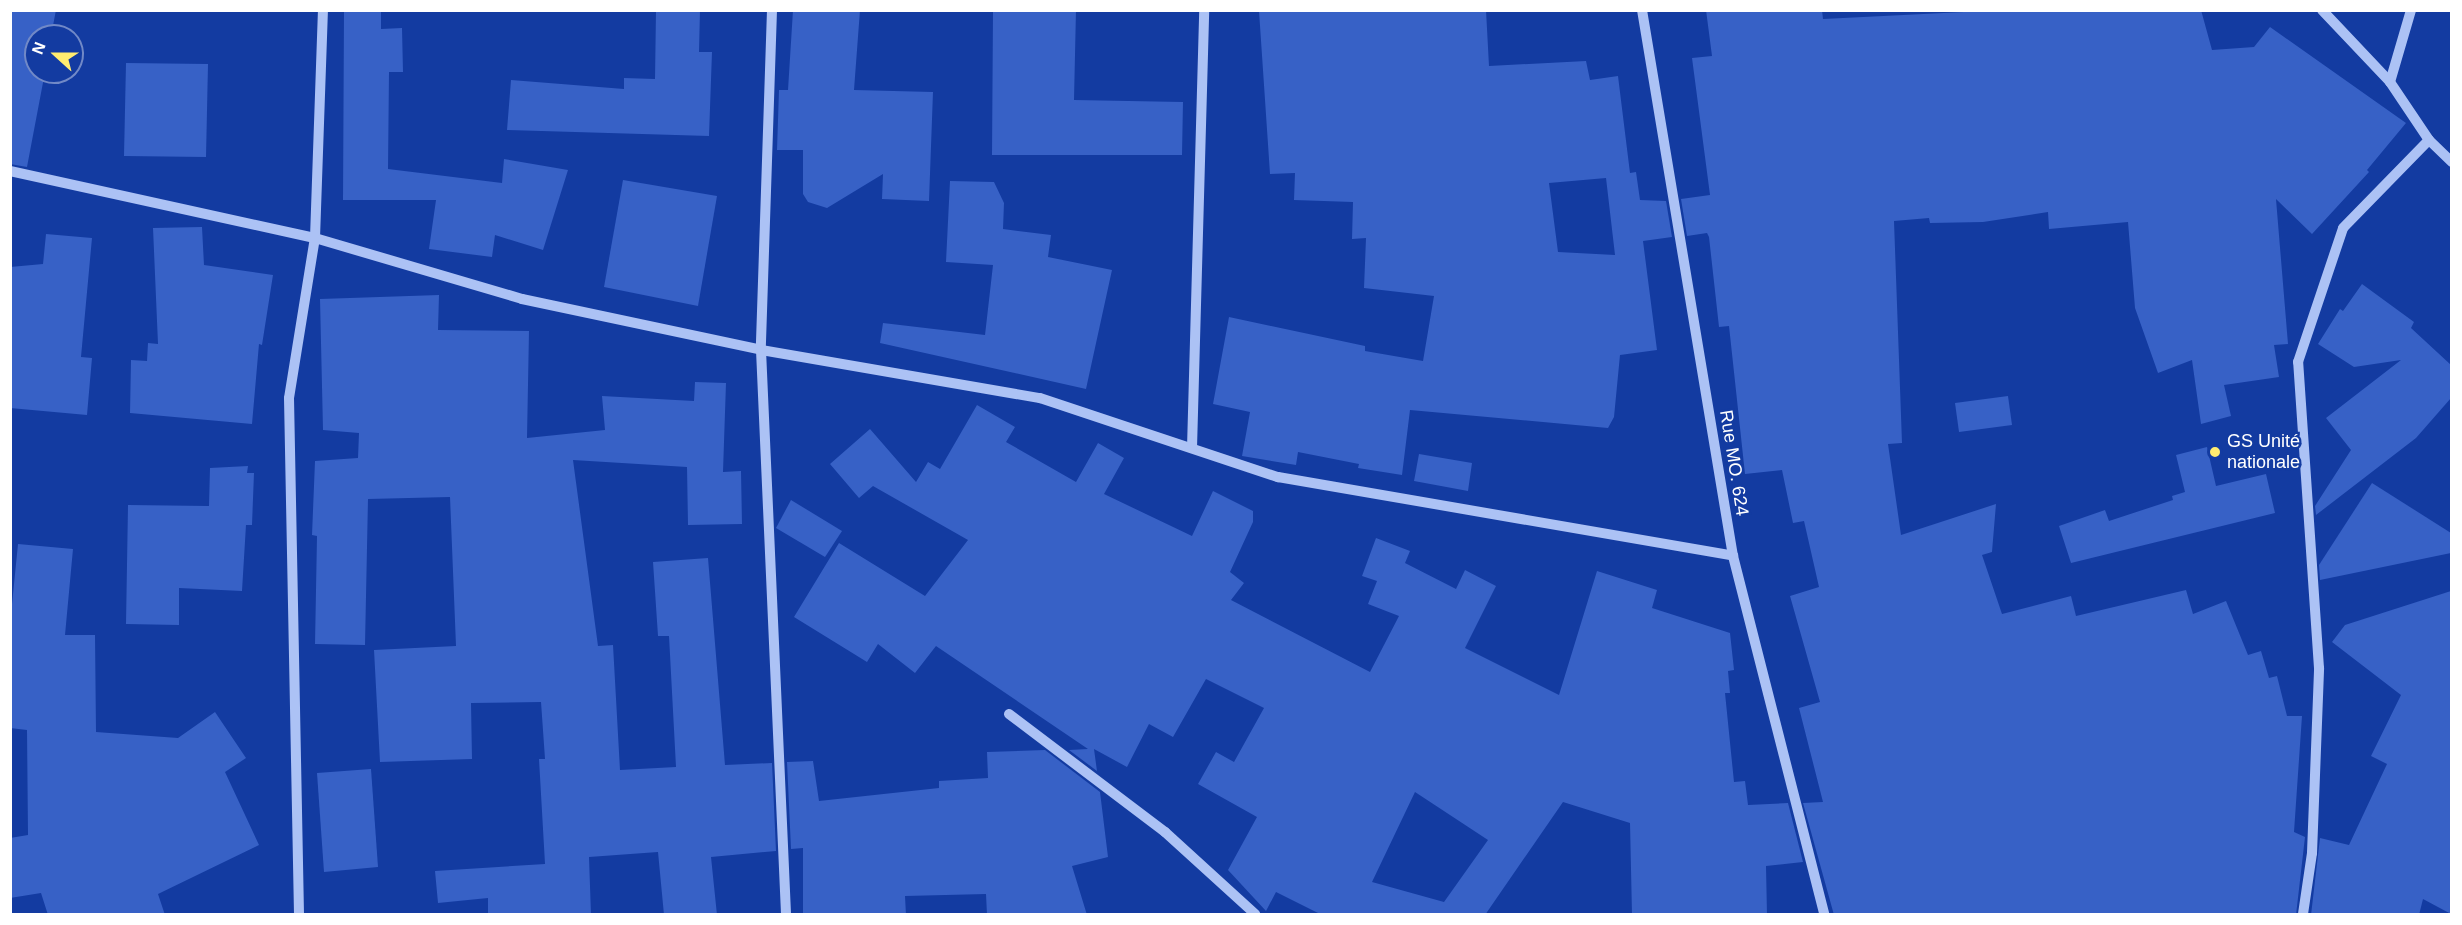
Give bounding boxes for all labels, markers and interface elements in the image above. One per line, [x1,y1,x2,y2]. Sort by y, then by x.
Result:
north arrow [24,24,84,84]
text: N [29,40,49,57]
street label: Rue MO. 624 [1715,408,1753,518]
place label: GS Unité nationale [2227,431,2300,474]
marker: GS Unité nationale [2208,445,2222,459]

